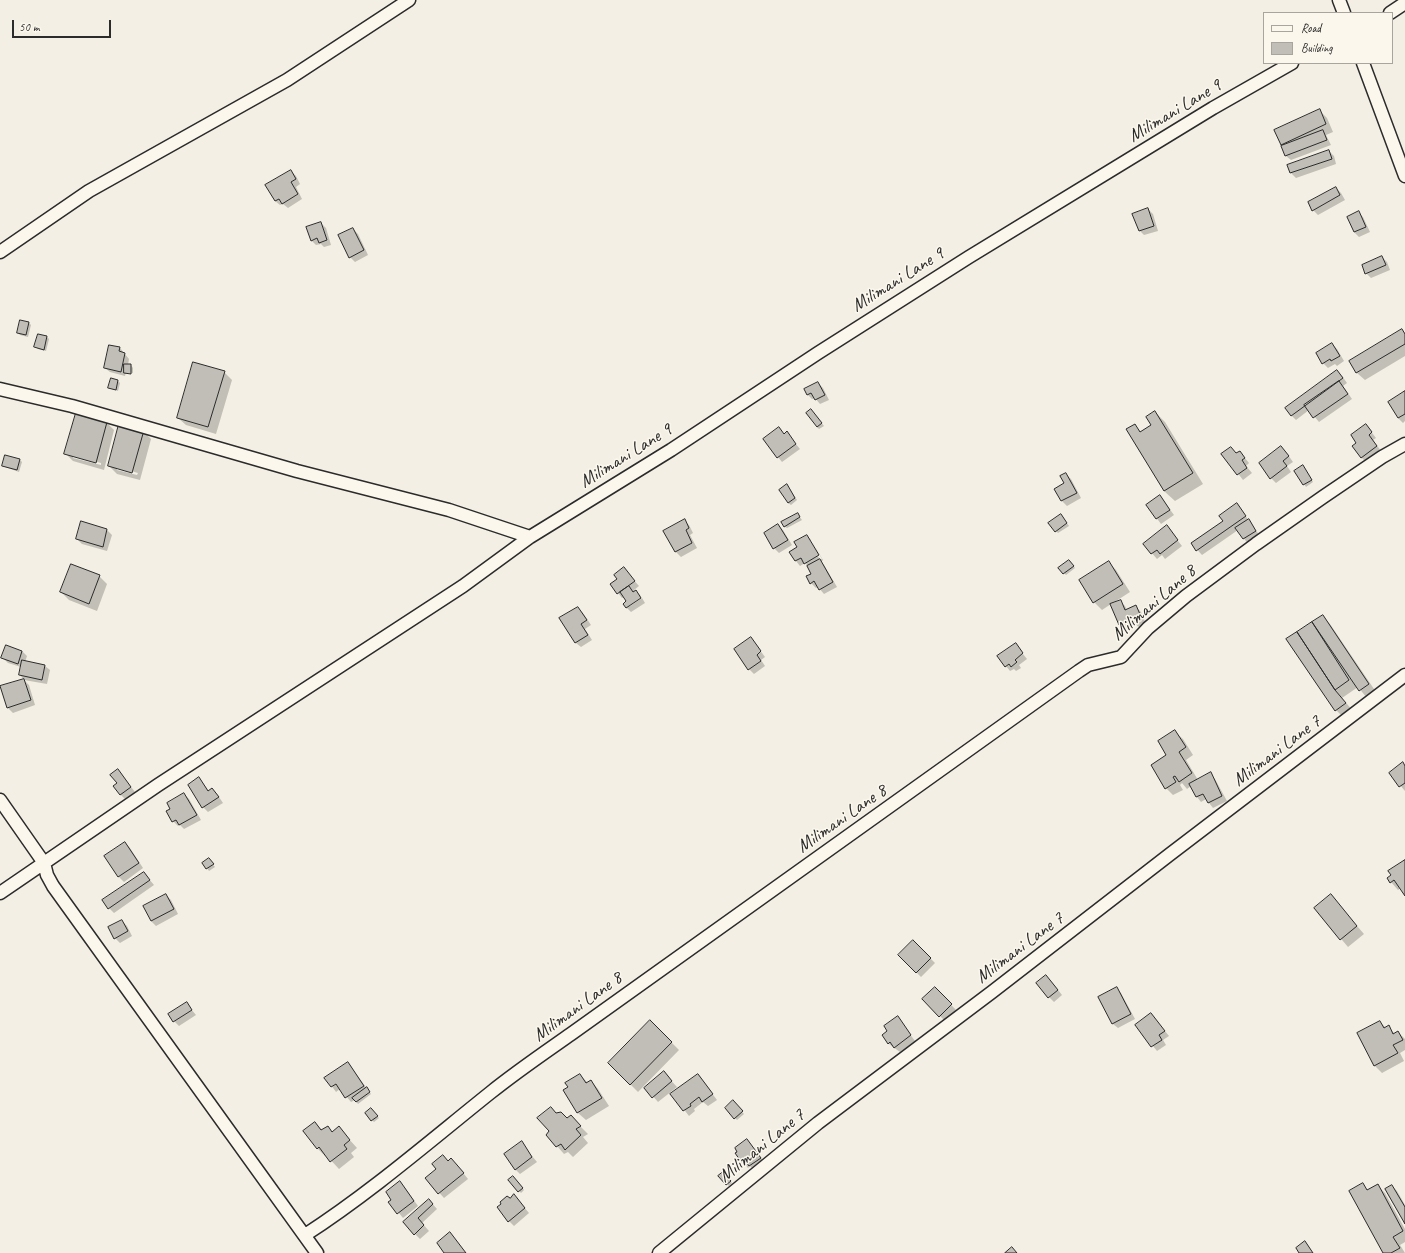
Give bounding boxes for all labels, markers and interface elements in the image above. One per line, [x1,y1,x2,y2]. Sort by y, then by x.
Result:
scale bar [14,12,113,38]
legend [1263,12,1393,64]
text: 50 m [19,19,39,35]
text: Road [1301,20,1321,36]
text: Building [1301,40,1333,56]
street label: Milimani Lane 9 [1124,74,1226,148]
street label: Milimani Lane 9 [848,243,948,317]
street label: Milimani Lane 9 [576,419,676,493]
street label: Milimani Lane 8 [1107,560,1201,646]
street label: Milimani Lane 7 [1228,710,1326,792]
street label: Milimani Lane 8 [793,780,891,858]
street label: Milimani Lane 7 [971,907,1069,989]
street label: Milimani Lane 8 [529,967,627,1047]
street label: Milimani Lane 7 [714,1104,810,1188]

